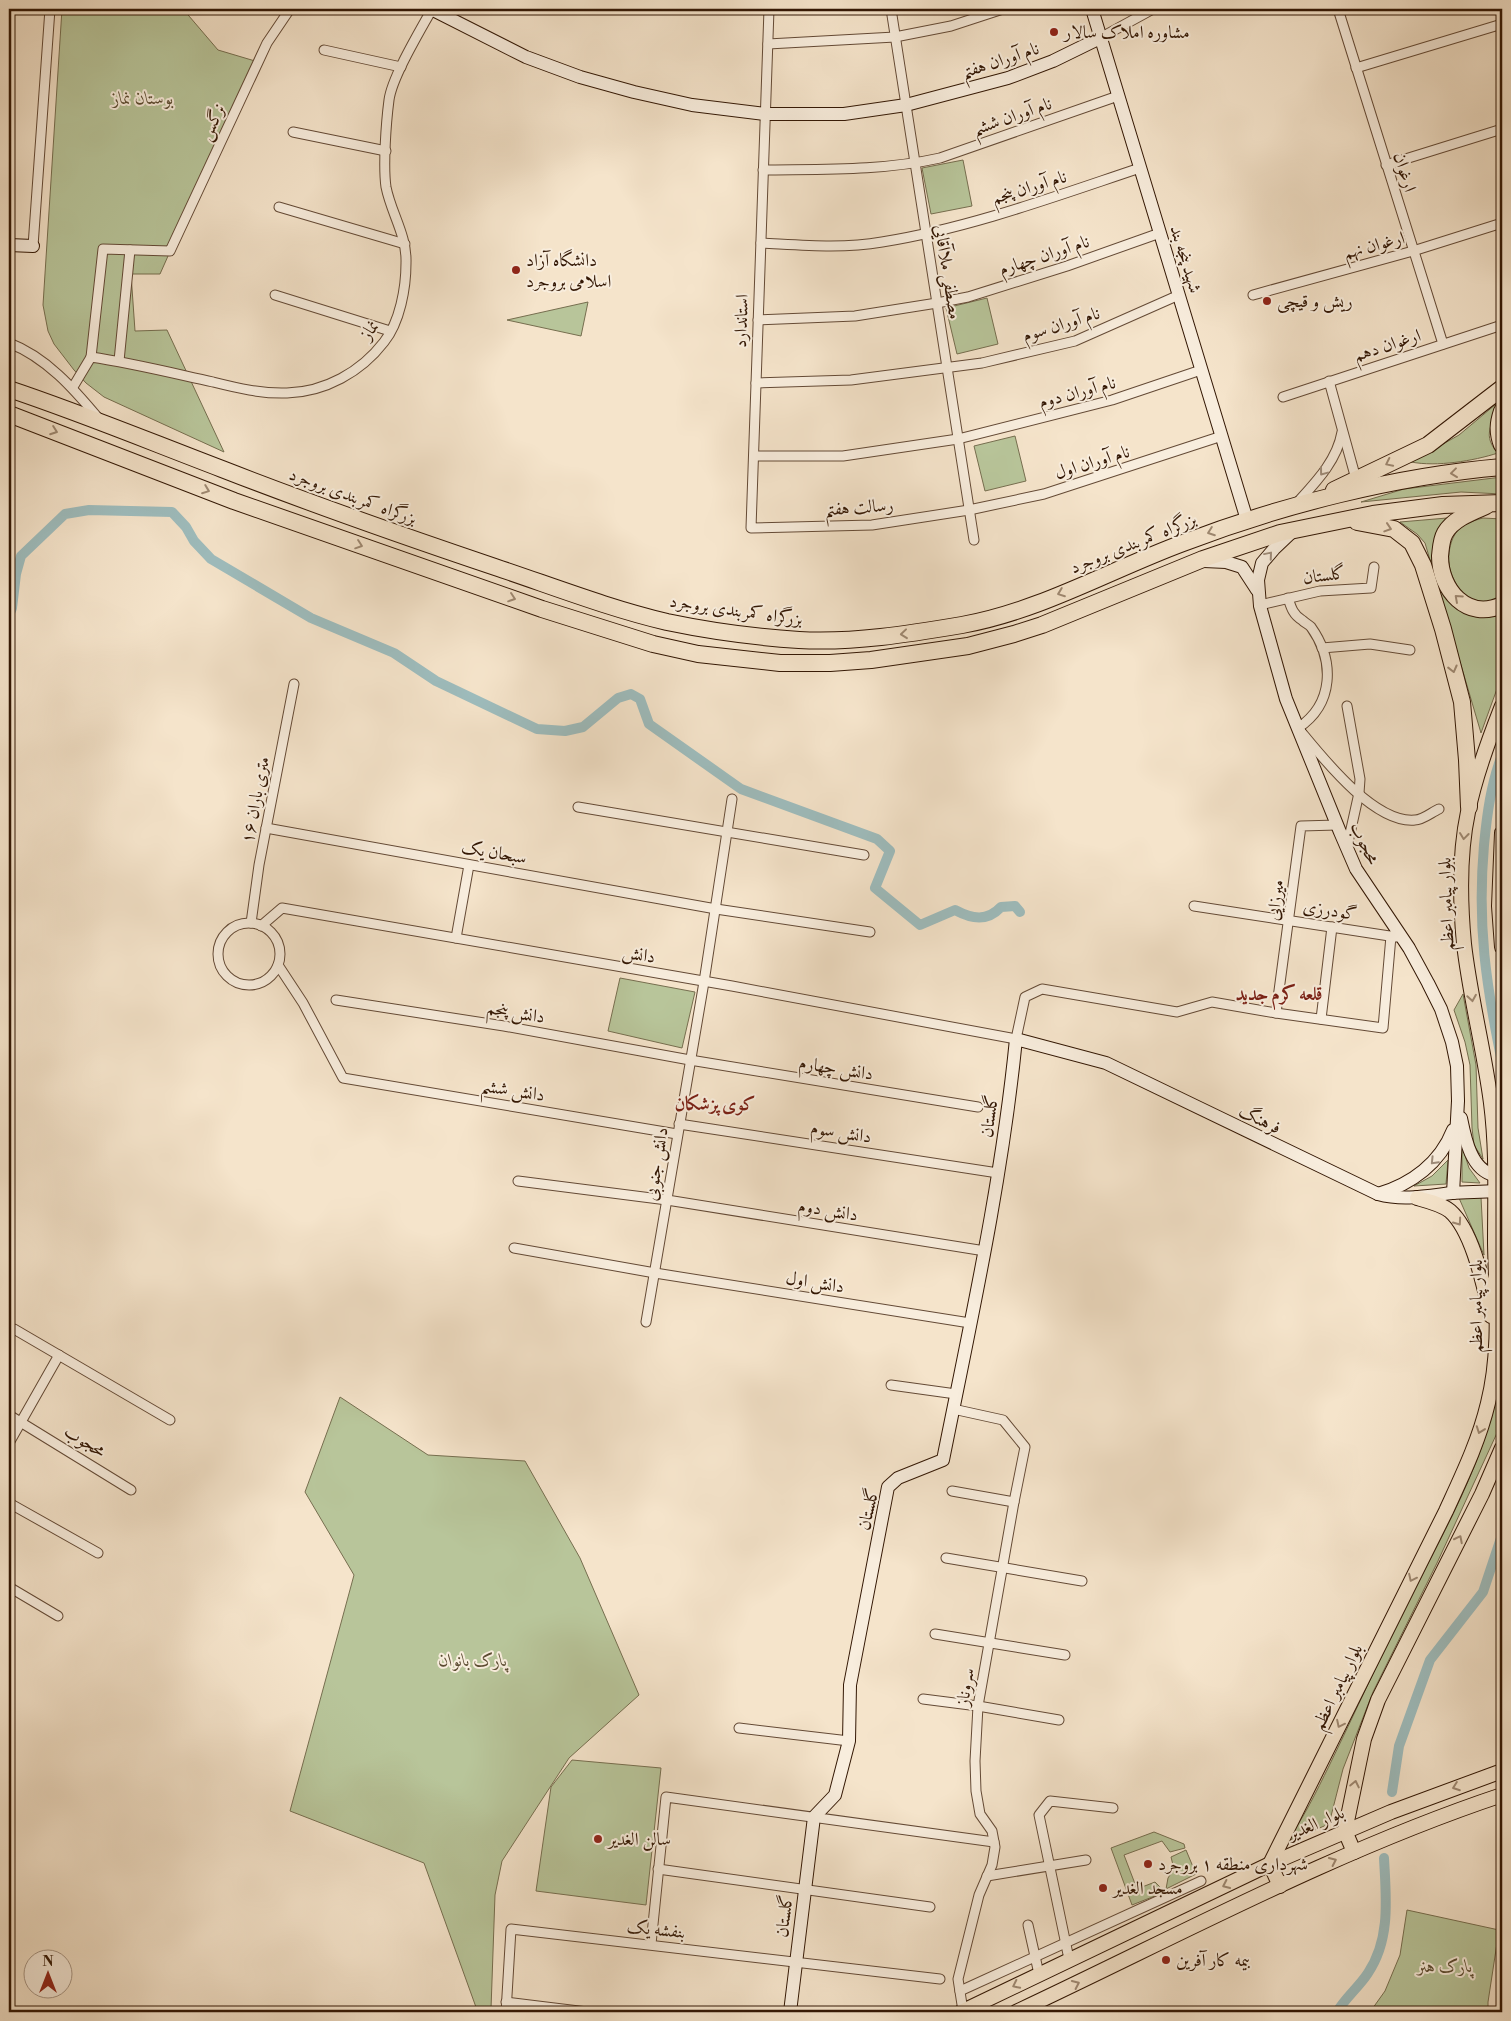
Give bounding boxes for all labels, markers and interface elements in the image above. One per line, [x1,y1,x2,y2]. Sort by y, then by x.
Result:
place label: مشاوره املاک سالار [1062,21,1190,44]
marker: مشاوره املاک سالار [1048,26,1060,38]
street label: نام آوران هفتم [958,37,1044,90]
park label: بوستان نماز [111,87,174,110]
street label: نام آوران ششم [969,92,1057,147]
street label: نرگس [194,100,231,144]
street label: ارغوان [1388,150,1421,195]
street label: نام آوران پنجم [989,165,1071,215]
street label: شهید پنجه بند [1164,222,1207,296]
street label: مصطفی ملاآقایی [928,223,966,321]
street label: ارغوان نهم [1341,226,1409,270]
street label: نام آوران چهارم [996,230,1094,285]
place label: دانشگاه آزاد اسلامی بروجرد [526,248,612,293]
marker: دانشگاه آزاد اسلامی بروجرد [510,264,522,276]
place label: ریش و قیچی [1277,290,1353,313]
street label: استاندارد [729,294,754,348]
marker: ریش و قیچی [1261,295,1273,307]
street label: نام آوران سوم [1019,302,1104,351]
street label: نماز [353,316,384,346]
street label: ارغوان دهم [1351,324,1425,372]
street label: نام آوران دوم [1036,371,1119,418]
one-way arrow [50,425,58,435]
street label: نام آوران اول [1052,440,1134,489]
one-way arrow [1385,457,1394,467]
street label: بزرگراه کمربندی بروجرد [286,462,420,530]
one-way arrow [1321,466,1329,475]
one-way arrow [1450,467,1458,478]
one-way arrow [201,484,210,494]
street label: رسالت هفتم [824,494,895,527]
street label: بزرگراه کمربندی بروجرد [1066,507,1200,579]
one-way arrow [1383,522,1391,532]
one-way arrow [1208,526,1216,536]
one-way arrow [354,539,362,549]
one-way arrow [1263,552,1271,561]
street label: گلستان [1301,561,1347,590]
one-way arrow [1057,587,1066,598]
street label: بزرگراه کمربندی بروجرد [668,589,804,631]
one-way arrow [507,593,516,603]
one-way arrow [1454,595,1463,604]
one-way arrow [900,628,908,639]
one-way arrow [1447,665,1458,674]
street label: ۱۶ متری باران [236,755,275,846]
street label: محجوب [1344,818,1385,868]
one-way arrow [1459,833,1470,841]
street label: سبحان یک [459,835,528,870]
street label: بلوار پیامبر اعظم [1433,857,1465,951]
street label: میرزایی [1261,878,1290,922]
street label: گودرزی [1301,895,1359,926]
street label: دانش [621,940,657,969]
district label: قلعه کرم جدید [1235,982,1323,1011]
one-way arrow [1467,994,1477,1003]
street label: دانش پنجم [484,996,547,1034]
street label: دانش چهارم [796,1051,875,1090]
street label: دانش ششم [478,1074,546,1113]
district label: کوی پزشکان [674,1092,756,1116]
street label: گلستان [975,1093,1004,1139]
street label: فرهنگ [1235,1098,1285,1140]
street label: دانش سوم [808,1116,873,1153]
street label: دانش جنوبی [639,1126,675,1203]
one-way arrow [1431,1155,1440,1164]
street label: دانش دوم [796,1194,860,1231]
one-way arrow [1452,1216,1461,1226]
street label: بلوار پیامبر اعظم [1465,1259,1493,1353]
street label: دانش اول [784,1267,846,1298]
street label: محجوب [60,1420,110,1463]
one-way arrow [1476,1426,1486,1434]
street label: گلستان [852,1486,885,1533]
one-way arrow [1453,1535,1463,1544]
one-way arrow [1408,1573,1418,1582]
street label: بلوار پیامبر اعظم [1307,1640,1373,1736]
park label: پارک بانوان [439,1649,509,1673]
street label: سروناز [951,1666,980,1710]
one-way arrow [1336,1719,1346,1728]
one-way arrow [1349,1779,1359,1788]
one-way arrow [1452,1781,1461,1791]
street label: بلوار الغدیر [1283,1801,1348,1846]
place label: سالن الغدیر [606,1828,671,1851]
marker: سالن الغدیر [592,1833,604,1845]
place label: شهرداری منطقه ۱ بروجرد [1158,1853,1308,1876]
one-way arrow [1328,1857,1337,1868]
marker: شهرداری منطقه ۱ بروجرد [1142,1858,1154,1870]
place label: مسجد الغدیر [1111,1877,1183,1900]
one-way arrow [1222,1879,1231,1889]
marker: مسجد الغدیر [1097,1882,1109,1894]
street label: گلستان [770,1893,799,1939]
street label: بنفشه یک [625,1915,686,1944]
north arrow [22,1948,72,1998]
place label: بیمه کار آفرین [1176,1949,1250,1972]
text: N [42,1953,54,1971]
marker: بیمه کار آفرین [1160,1954,1172,1966]
park label: پارک هنر [1415,1955,1474,1979]
one-way arrow [1012,1979,1021,1989]
one-way arrow [1071,1980,1080,1990]

